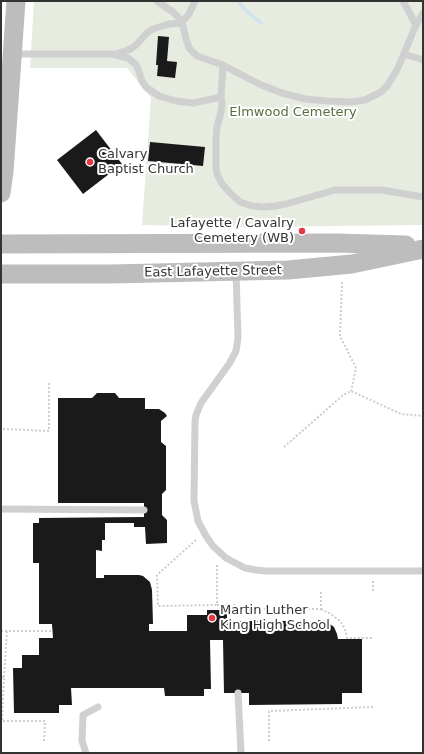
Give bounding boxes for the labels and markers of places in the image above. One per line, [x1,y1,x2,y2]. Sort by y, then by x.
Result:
place label: Calvary Baptist Church [98,147,194,178]
marker: Calvary Baptist Church [85,157,95,167]
place label: Lafayette / Cavalry Cemetery (WB) [170,216,294,247]
marker: Lafayette / Cavalry Cemetery (WB) [297,226,307,236]
place label: Martin Luther King High School [220,603,330,634]
marker: Martin Luther King High School [207,613,217,623]

